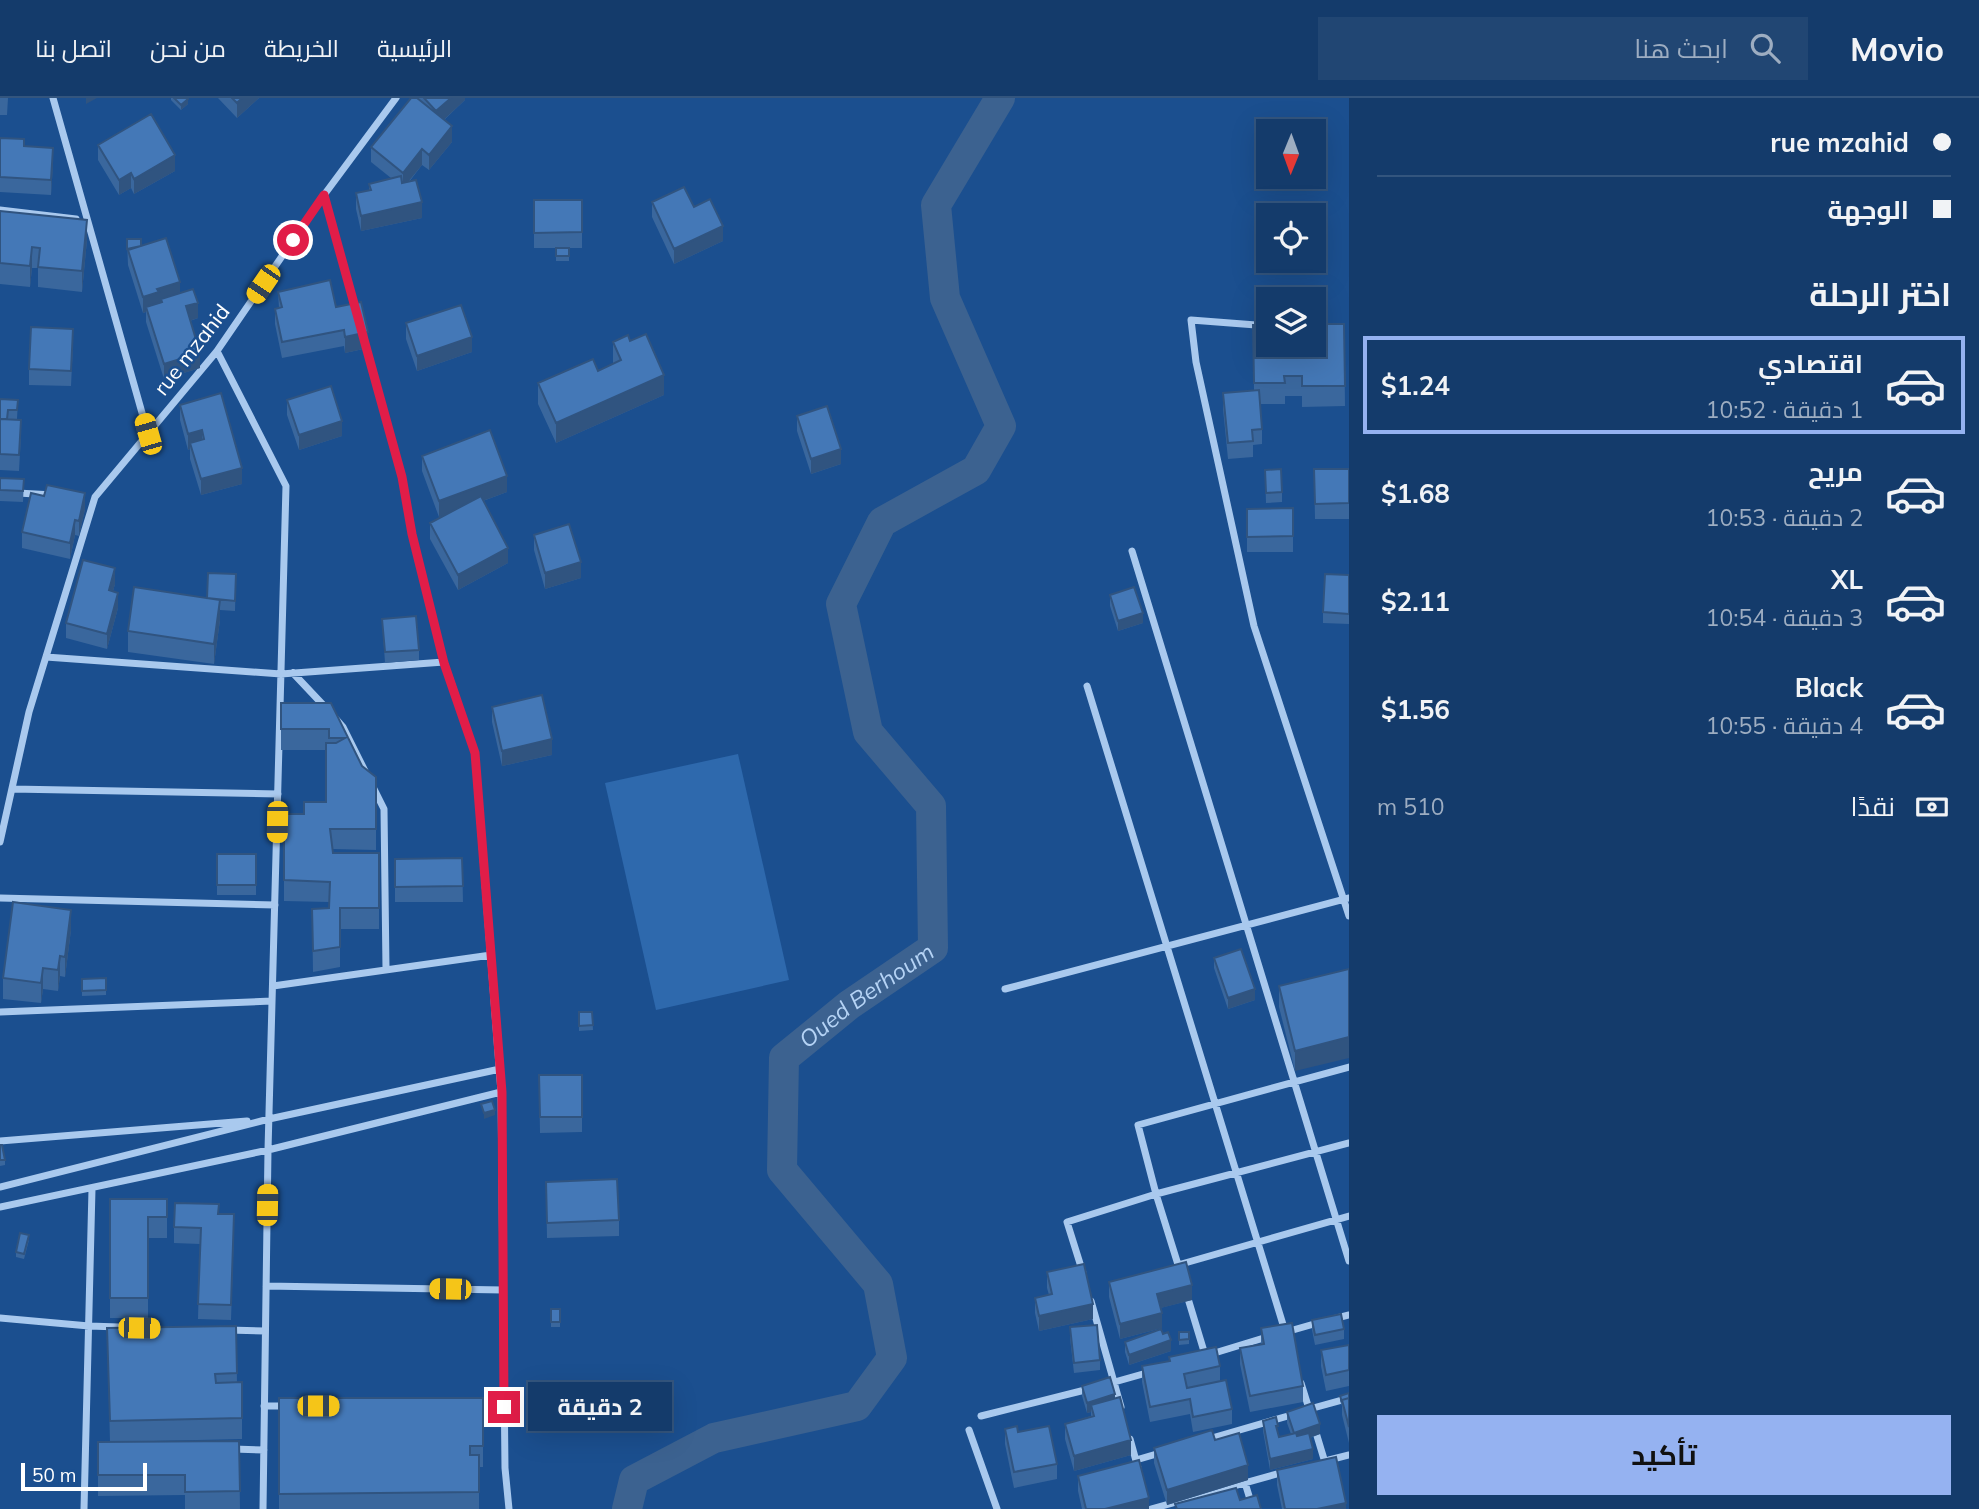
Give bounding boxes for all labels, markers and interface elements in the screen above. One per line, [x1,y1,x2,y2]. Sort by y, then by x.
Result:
search box [1318,17,1808,80]
text: Movio [1850,28,1944,69]
icon: search [1746,29,1784,67]
text: ابحث هنا [1634,32,1728,65]
text: اتصل بنا [35,33,112,63]
text: من نحن [150,33,226,63]
text: الخريطة [264,33,339,63]
text: الرئيسية [377,33,452,63]
north arrow [1256,119,1326,189]
map controls [1256,119,1326,357]
text: rue mzahid [1770,126,1909,159]
text: الوجهة [1828,193,1909,226]
button: locate [1256,203,1326,273]
route start [277,224,309,256]
car [243,261,284,307]
text: اختر الرحلة [1809,274,1951,314]
button: layers [1256,287,1326,357]
street label: rue mzahid [148,299,235,400]
text: اقتصادي [1758,347,1863,380]
icon: car [1884,354,1947,417]
text: $1.24 [1381,369,1450,402]
text: 1 دقيقة · 10:52 [1706,395,1863,424]
car [133,411,164,457]
text: مريح [1808,455,1863,488]
icon: car [1884,462,1947,525]
text: $1.68 [1381,477,1450,510]
text: 2 دقيقة · 10:53 [1706,503,1863,532]
text: XL [1831,563,1863,596]
icon: car [1884,570,1947,633]
text: $2.11 [1381,585,1450,618]
text: 3 دقيقة · 10:54 [1706,603,1863,632]
text: Black [1795,671,1863,704]
icon: car [1884,678,1947,741]
text: $1.56 [1381,693,1450,726]
text: 4 دقيقة · 10:55 [1706,711,1863,740]
icon: cash [1913,788,1951,826]
text: نقدًا [1851,790,1895,823]
text: 510 m [1377,792,1445,821]
car [267,801,288,843]
water label: Oued Berhoum [793,937,939,1054]
car [257,1184,278,1226]
car [429,1278,472,1300]
car [118,1317,161,1339]
callout: 2 دقيقة [528,1382,672,1432]
route end [488,1391,520,1423]
text: 2 دقيقة [557,1392,643,1421]
car [298,1396,340,1417]
button: تأكيد [1377,1415,1951,1495]
scale bar [21,1460,147,1492]
text: 50 m [32,1463,76,1487]

